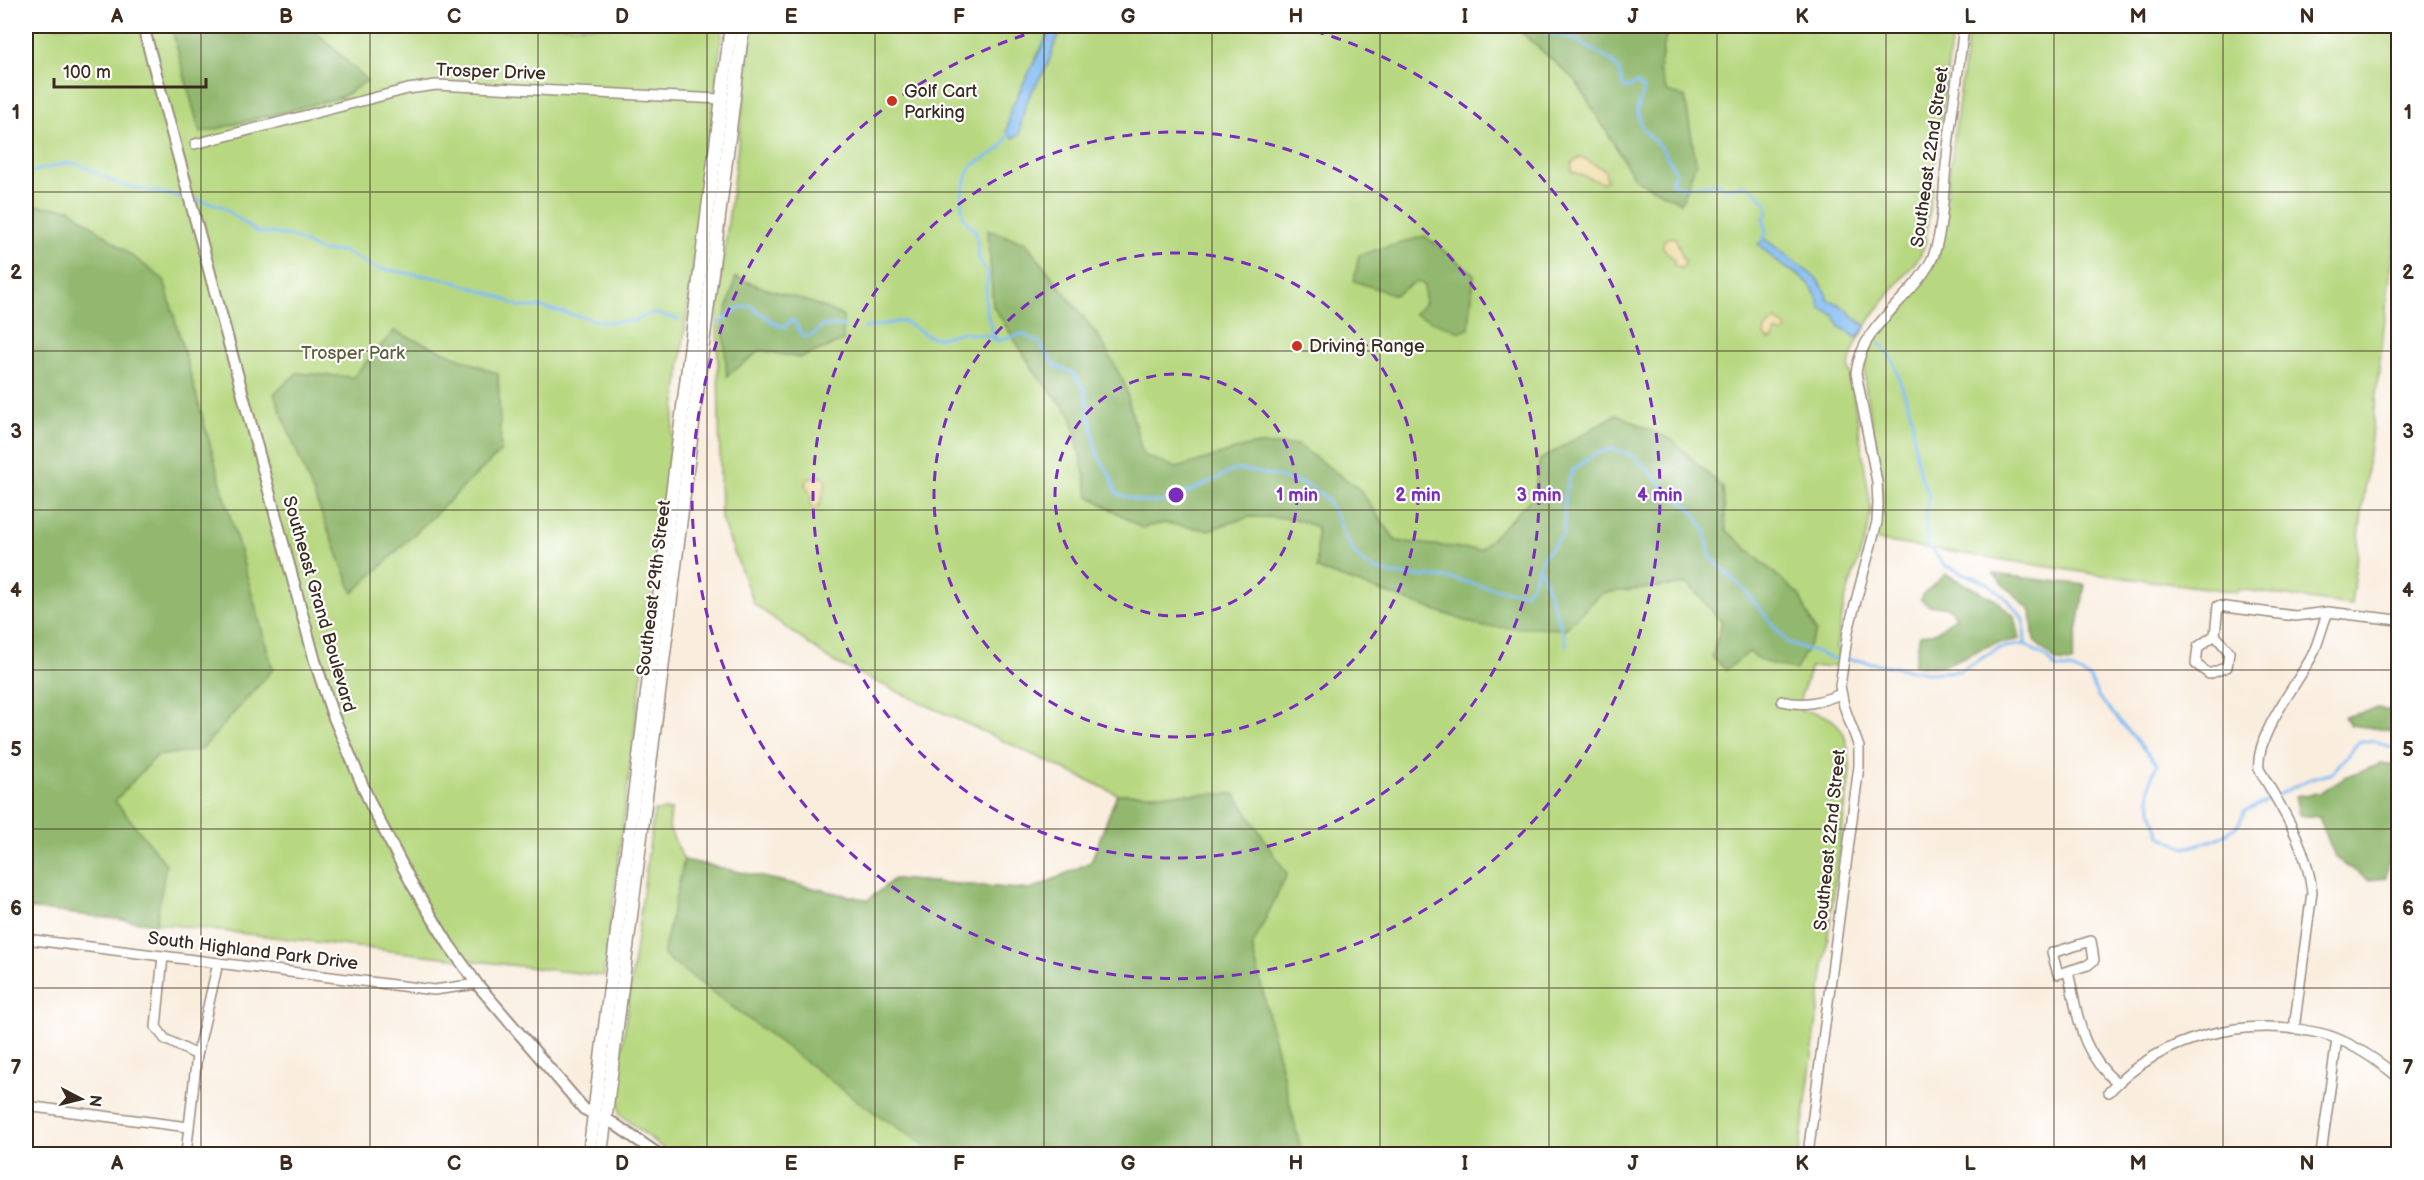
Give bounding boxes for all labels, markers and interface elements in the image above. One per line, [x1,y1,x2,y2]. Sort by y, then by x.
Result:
text: A [110,5,124,29]
text: B [279,5,293,29]
text: C [447,5,461,29]
text: D [615,5,629,29]
text: E [785,5,798,29]
text: F [953,5,965,29]
text: G [1121,5,1136,29]
text: H [1289,5,1303,29]
text: I [1462,5,1468,29]
text: J [1628,5,1640,29]
text: K [1795,5,1809,29]
text: L [1964,5,1976,29]
text: M [2129,5,2147,29]
text: N [2299,5,2315,29]
scale bar [54,51,206,89]
street label: Trosper Drive [436,60,547,84]
text: 100 m [63,62,111,83]
street label: Southeast 22nd Street [1907,65,1953,249]
place label: Golf Cart Parking [904,81,978,123]
marker: Golf Cart Parking [885,94,899,108]
text: 1 [12,101,20,125]
text: 1 [2404,101,2412,125]
text: 2 [10,261,22,285]
text: 2 [2402,261,2414,285]
place label: Driving Range [1309,336,1425,357]
marker: Driving Range [1290,339,1304,353]
park label: Trosper Park [301,343,405,364]
text: 3 [10,420,22,444]
text: 3 [2402,420,2414,444]
centre of rings [1166,485,1186,505]
text: 1 min [1276,485,1318,506]
text: 2 min [1395,485,1441,506]
text: 3 min [1516,485,1562,506]
text: 4 min [1637,485,1683,506]
street label: Southeast Grand Boulevard [278,494,360,714]
street label: Southeast 29th Street [633,498,675,677]
text: 4 [10,579,22,603]
text: 4 [2402,579,2414,603]
text: 5 [10,738,22,762]
text: 5 [2402,738,2414,762]
street label: Southeast 22nd Street [1810,748,1850,932]
text: 6 [10,897,22,921]
text: 6 [2402,897,2414,921]
street label: South Highland Park Drive [147,928,360,974]
text: 7 [10,1056,22,1080]
text: 7 [2402,1056,2414,1080]
north arrow [51,1069,111,1129]
text: N [84,1094,105,1108]
text: A [110,1152,124,1176]
text: B [279,1152,293,1176]
text: C [447,1152,461,1176]
text: D [615,1152,629,1176]
text: E [785,1152,798,1176]
text: F [953,1152,965,1176]
text: G [1121,1152,1136,1176]
text: H [1289,1152,1303,1176]
text: I [1462,1152,1468,1176]
text: J [1628,1152,1640,1176]
text: K [1795,1152,1809,1176]
text: L [1964,1152,1976,1176]
text: M [2129,1152,2147,1176]
text: N [2299,1152,2315,1176]

